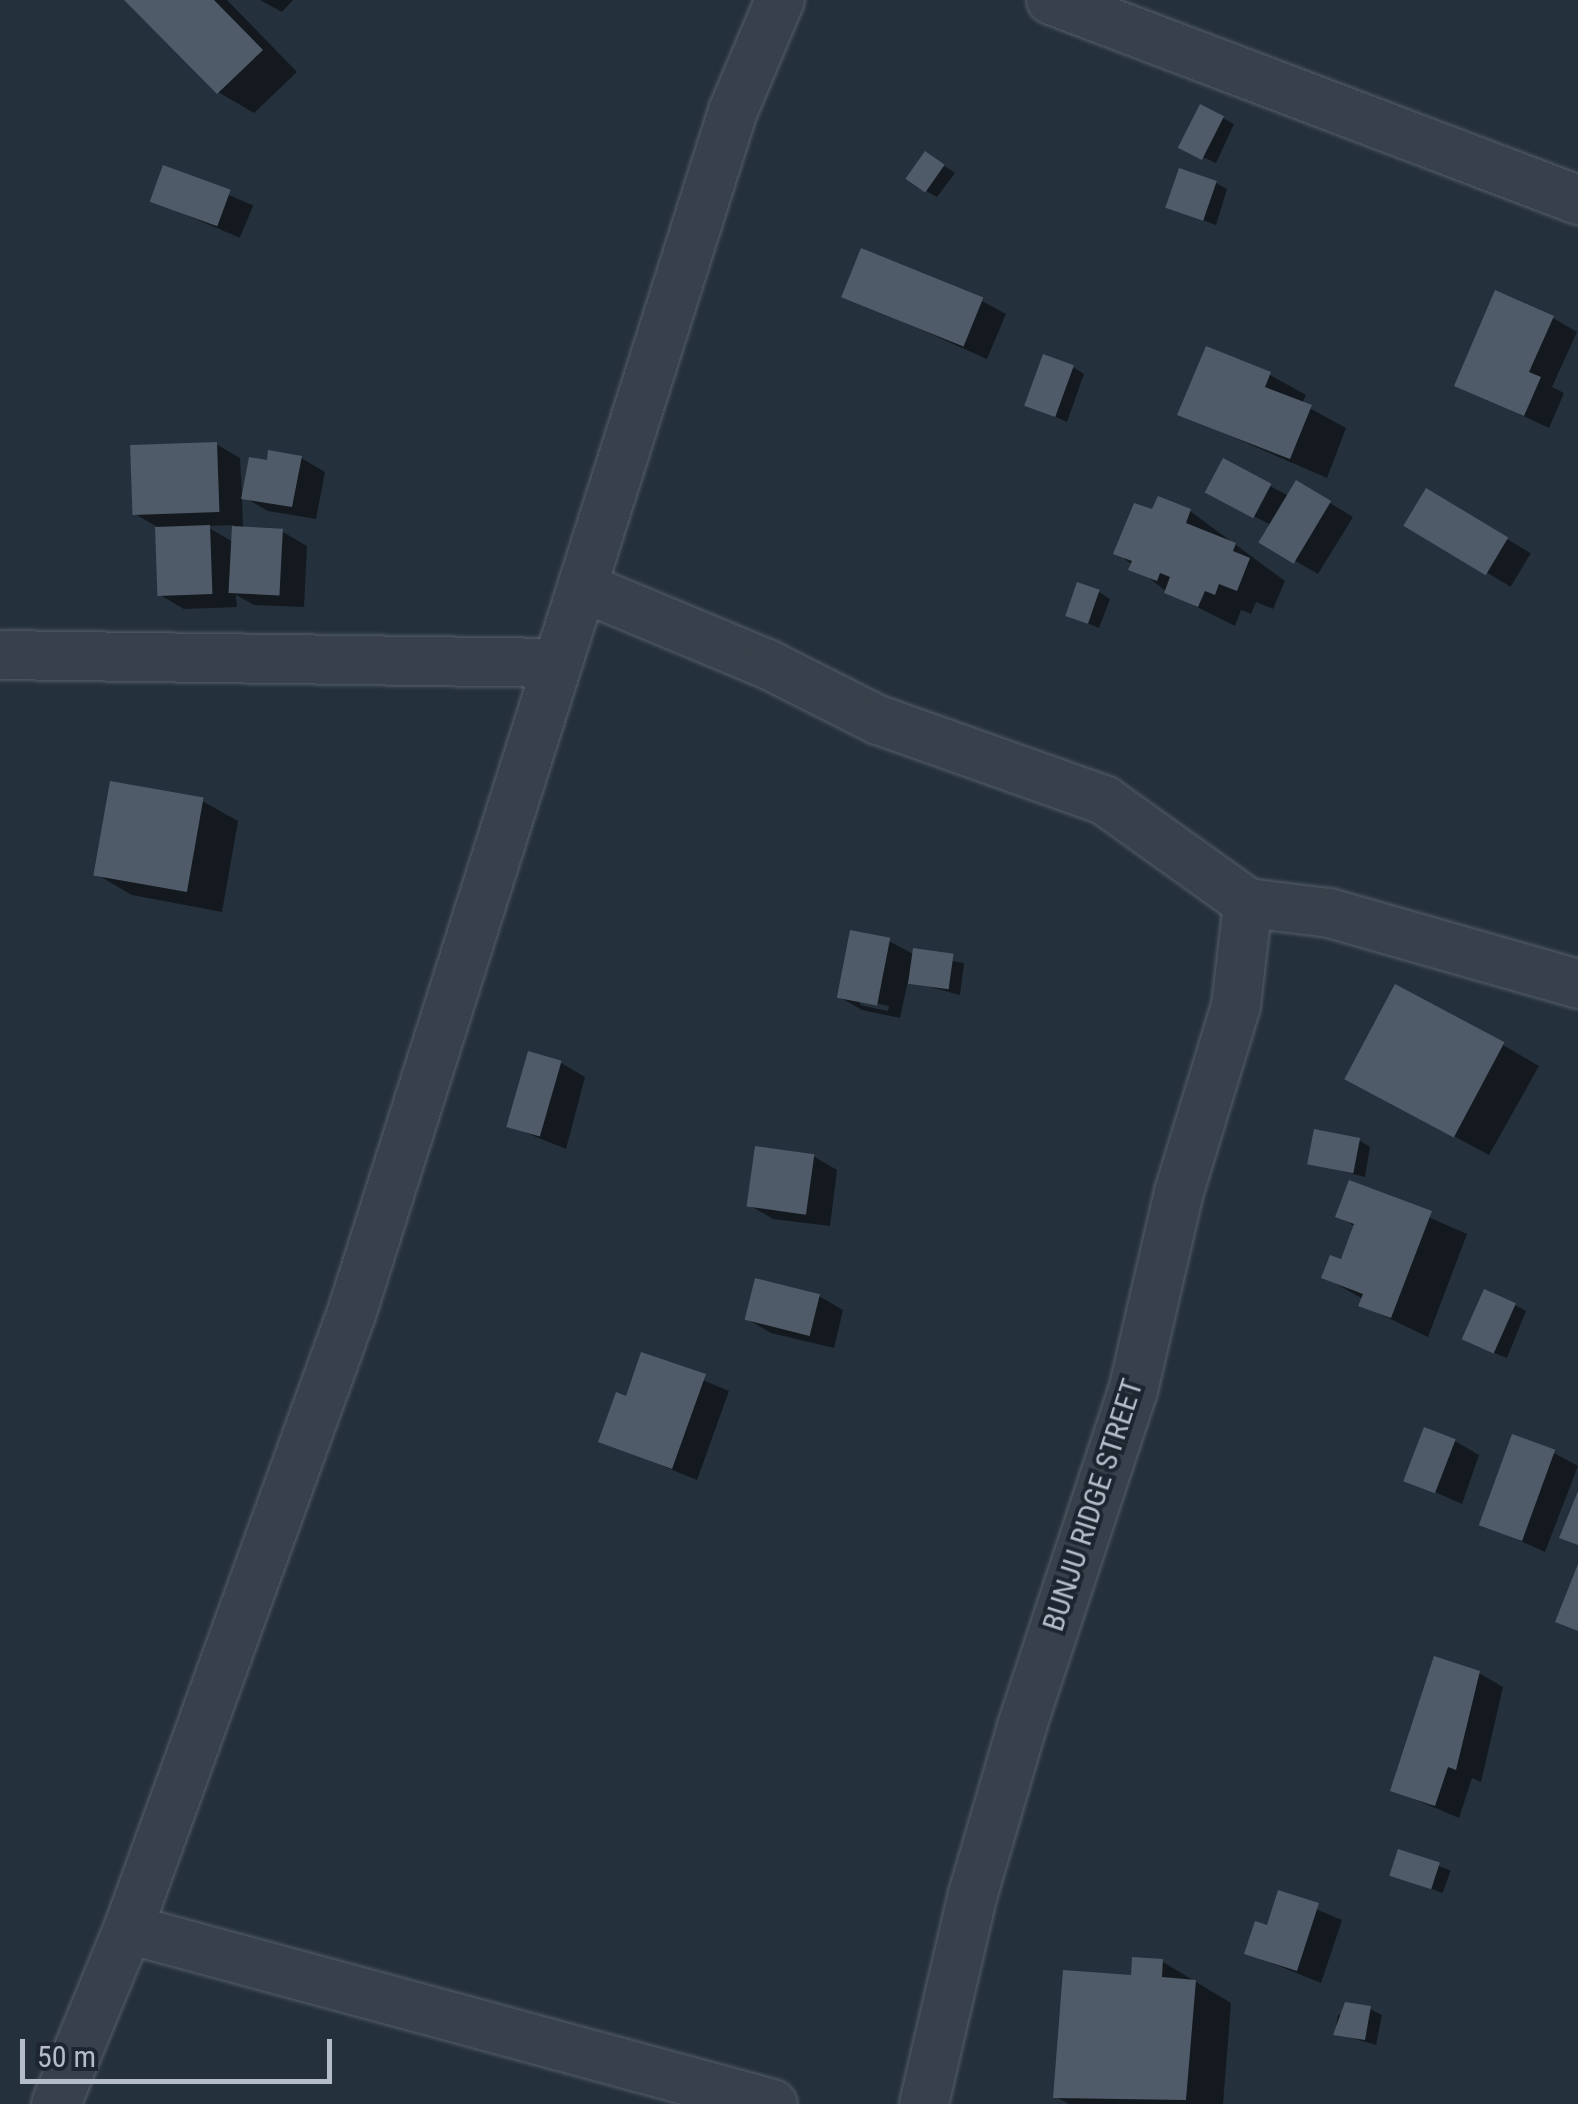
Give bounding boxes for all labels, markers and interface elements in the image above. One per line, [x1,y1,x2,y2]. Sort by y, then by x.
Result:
street label: BUNJU RIDGE STREET [1035,1374,1151,1636]
scale bar [25,2019,338,2081]
text: 50 m [37,2039,96,2074]

